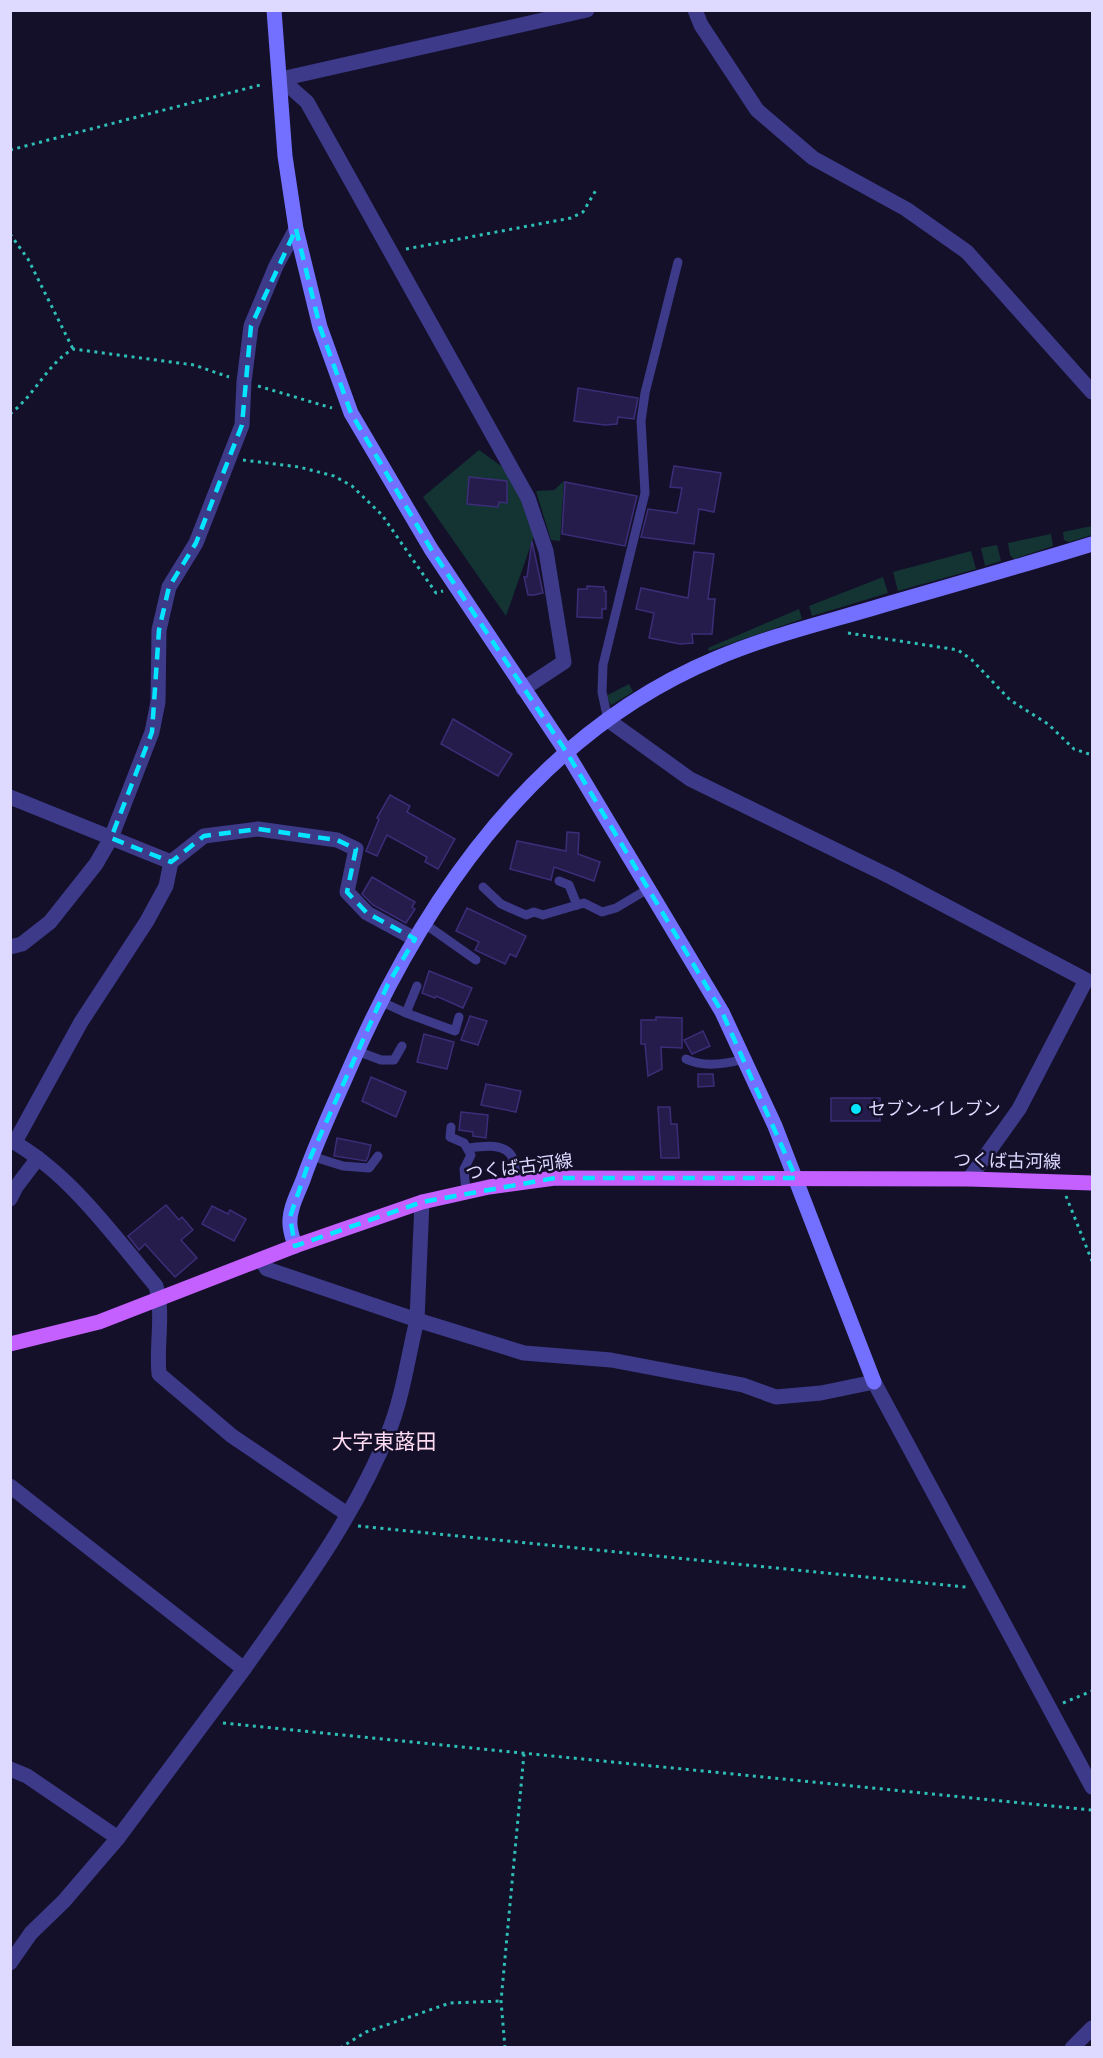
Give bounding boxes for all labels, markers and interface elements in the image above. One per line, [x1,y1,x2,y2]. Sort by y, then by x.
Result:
place label: セブン-イレブン [868,1098,1001,1119]
marker: セブン-イレブン [849,1102,863,1116]
street label: つくば古河線 [953,1149,1061,1172]
street label: つくば古河線 [464,1150,574,1184]
district label: 大字東蕗田 [332,1429,437,1454]

